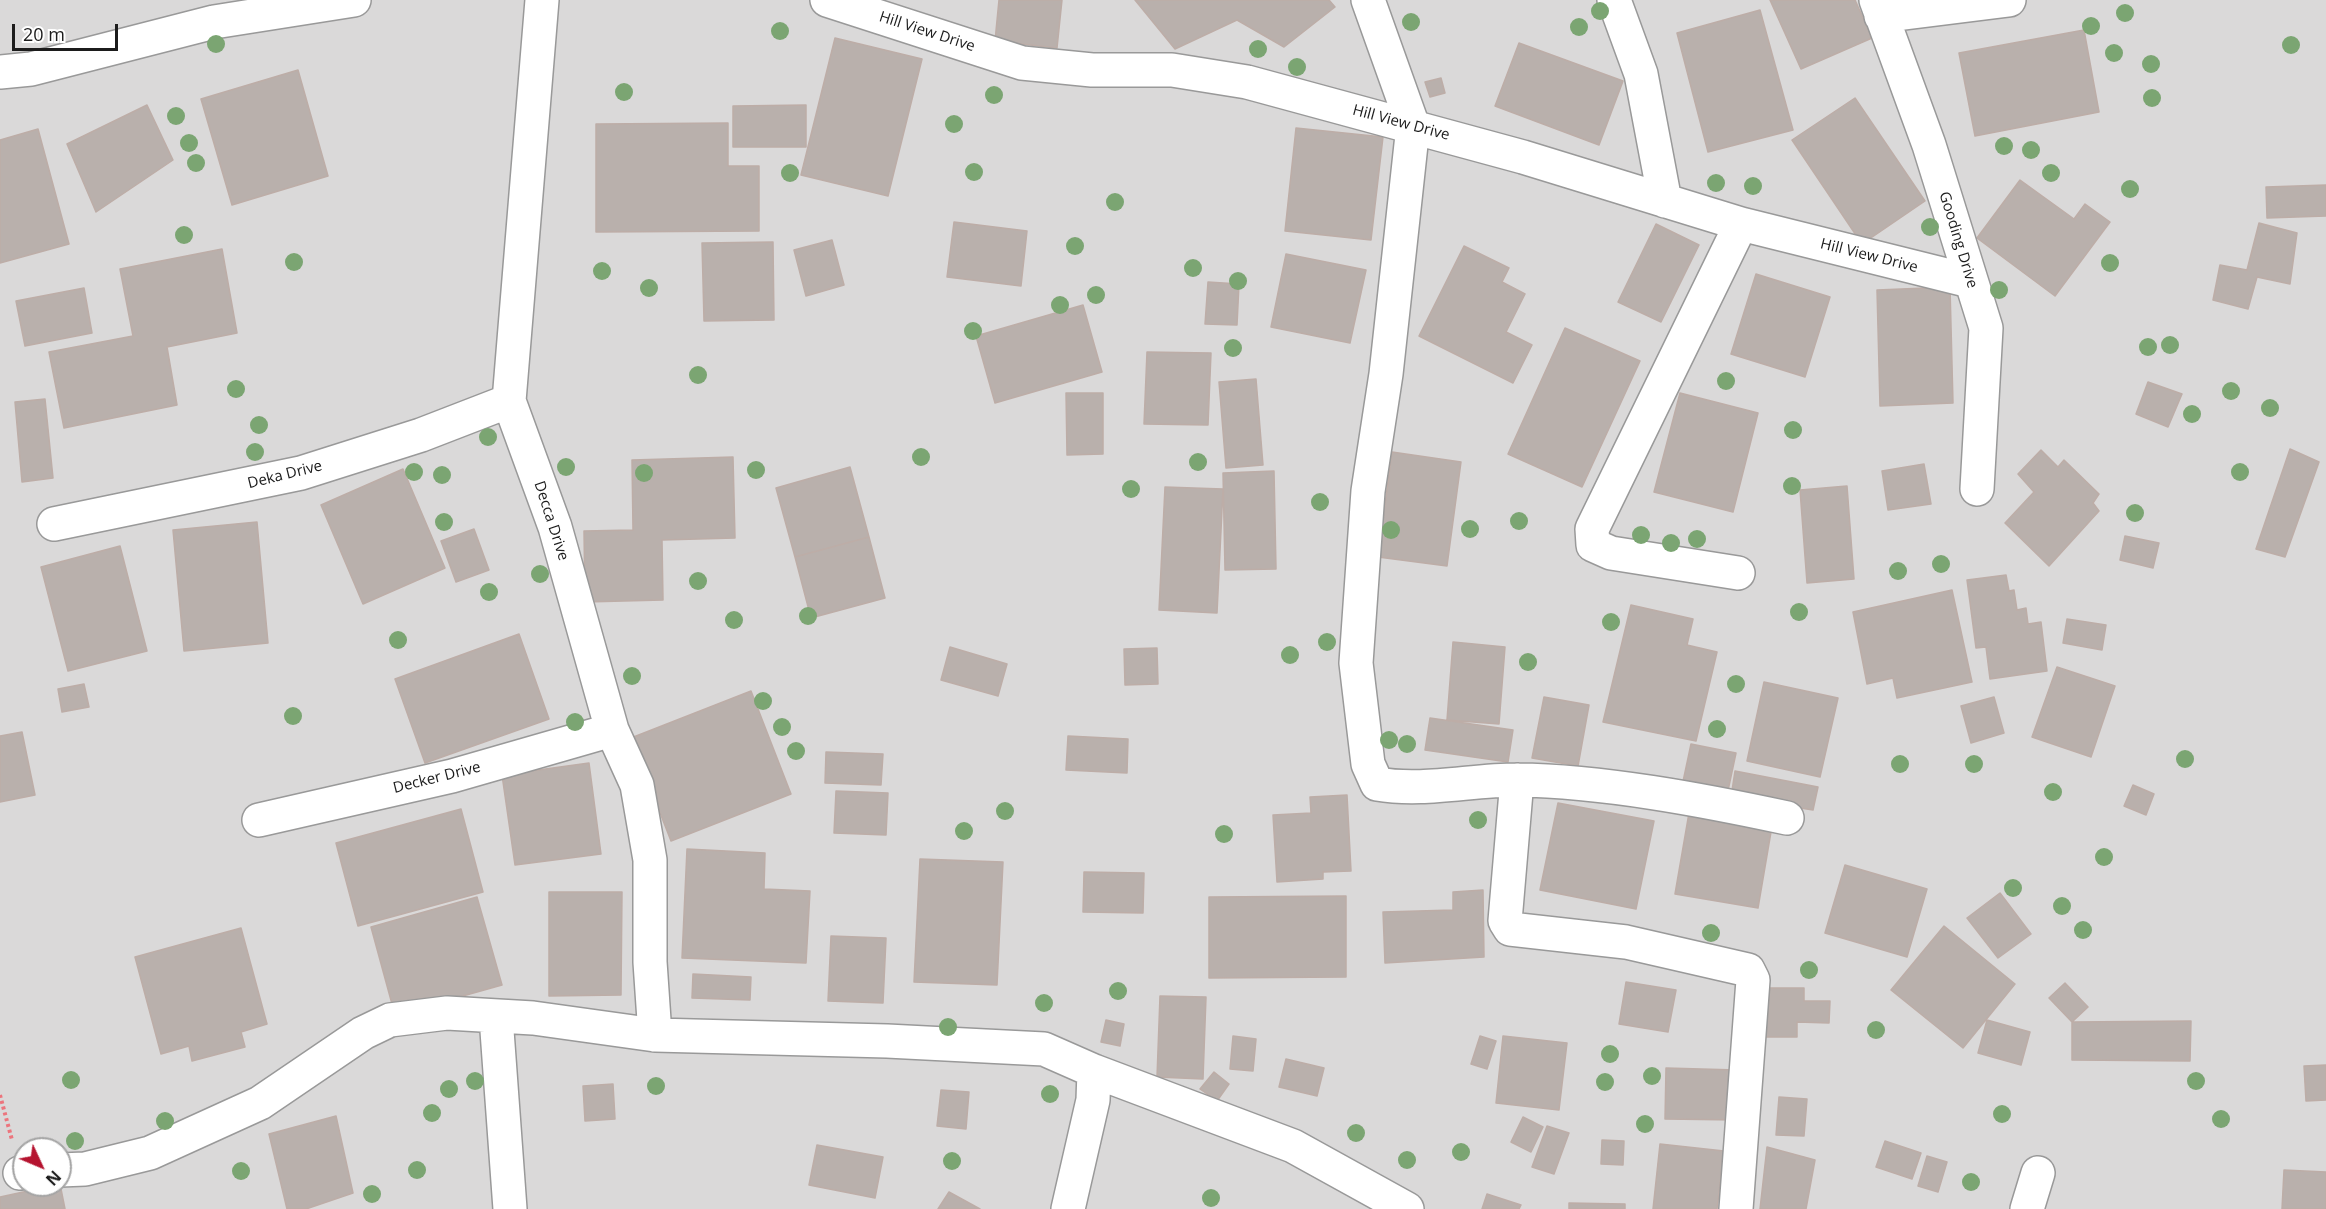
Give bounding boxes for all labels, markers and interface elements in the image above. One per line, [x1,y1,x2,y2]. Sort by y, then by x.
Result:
street label: Hill View Drive [877,8,977,56]
scale bar [15,12,122,50]
text: 20 m [23,22,65,46]
street label: Hill View Drive [1351,101,1451,145]
street label: Gooding Drive [1935,190,1981,290]
street label: Hill View Drive [1818,235,1920,277]
street label: Deka Drive [246,457,324,493]
street label: Decca Drive [530,479,572,563]
street label: Decker Drive [391,758,483,798]
north arrow [12,1137,72,1197]
text: N [41,1166,66,1190]

